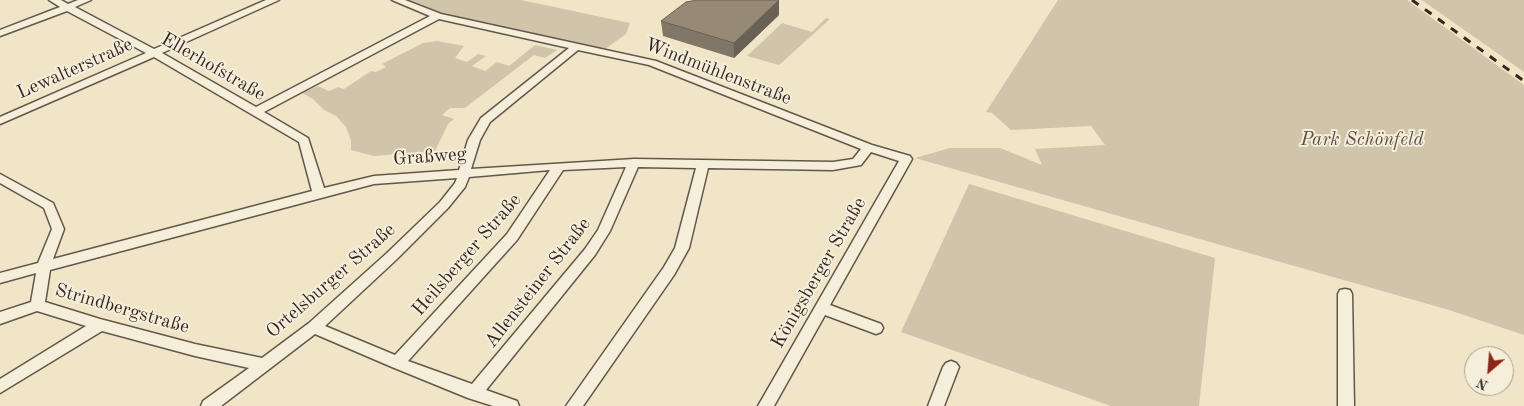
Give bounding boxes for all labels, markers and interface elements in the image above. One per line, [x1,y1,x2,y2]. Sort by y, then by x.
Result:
street label: Ellerhofstraße [157,28,269,106]
street label: Lewalterstraße [14,33,136,105]
street label: Windmühlenstraße [641,34,795,110]
park label: Park Schönfeld [1300,129,1424,151]
street label: Graßweg [392,143,468,171]
street label: Heilsberger Straße [408,189,526,321]
street label: Königsberger Straße [767,194,871,352]
street label: Allensteiner Straße [480,213,596,353]
street label: Ortelsburger Straße [262,219,400,343]
street label: Strindbergstraße [52,279,192,339]
north arrow [1464,346,1514,396]
text: N [1475,375,1491,392]

